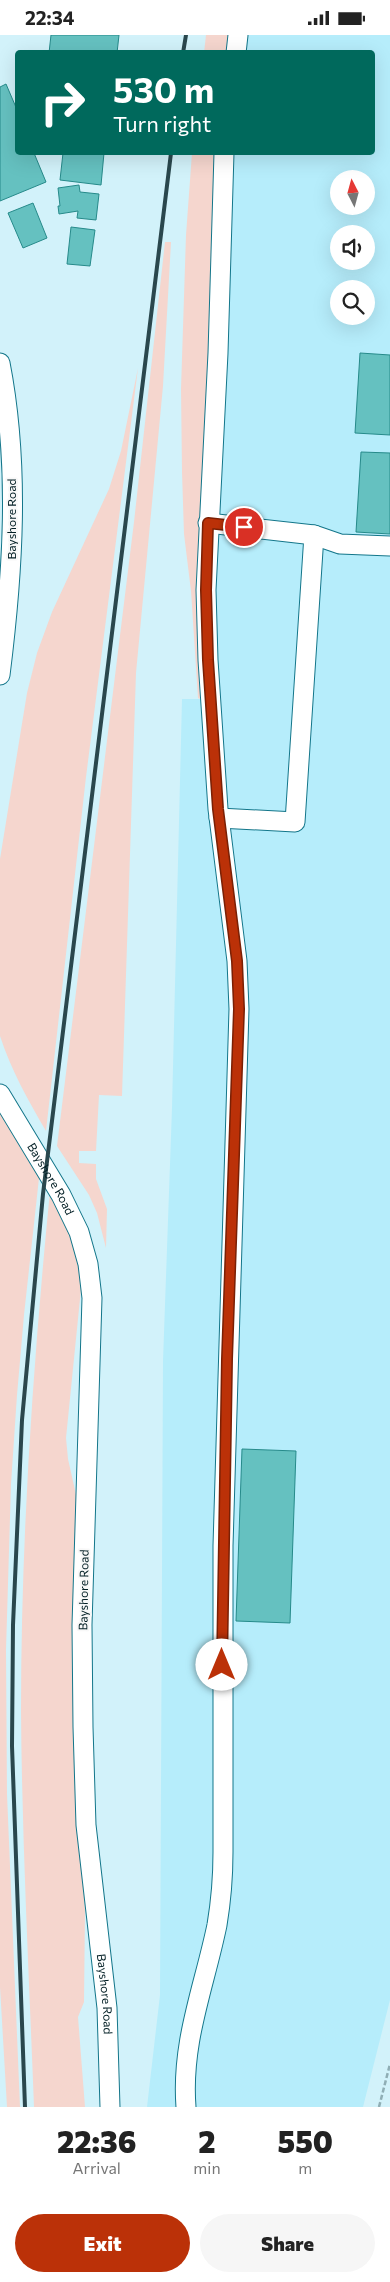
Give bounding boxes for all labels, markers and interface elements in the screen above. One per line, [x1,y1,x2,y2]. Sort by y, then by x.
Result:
text: 22:34 [25,6,74,29]
text: 530 m [113,67,214,110]
icon: right [30,70,95,135]
text: Turn right [113,110,211,137]
north arrow [330,170,375,215]
map controls [330,170,375,325]
button: sound [330,225,375,270]
button: search [330,280,375,325]
street label: Bayshore Road [4,479,18,559]
pin [223,506,265,548]
icon: arrive [230,513,258,541]
street label: Bayshore Road [25,1140,78,1217]
street label: Bayshore Road [75,1549,91,1630]
position arrow [195,1638,247,1690]
street label: Bayshore Road [95,1953,116,2035]
text: 22:36 [57,2122,136,2159]
text: 2 [198,2122,216,2159]
text: 550 [278,2122,333,2159]
text: Arrival [72,2158,121,2177]
text: min [193,2158,221,2177]
text: m [298,2158,312,2177]
button: Exit [15,2214,190,2272]
button: Share [200,2214,375,2272]

